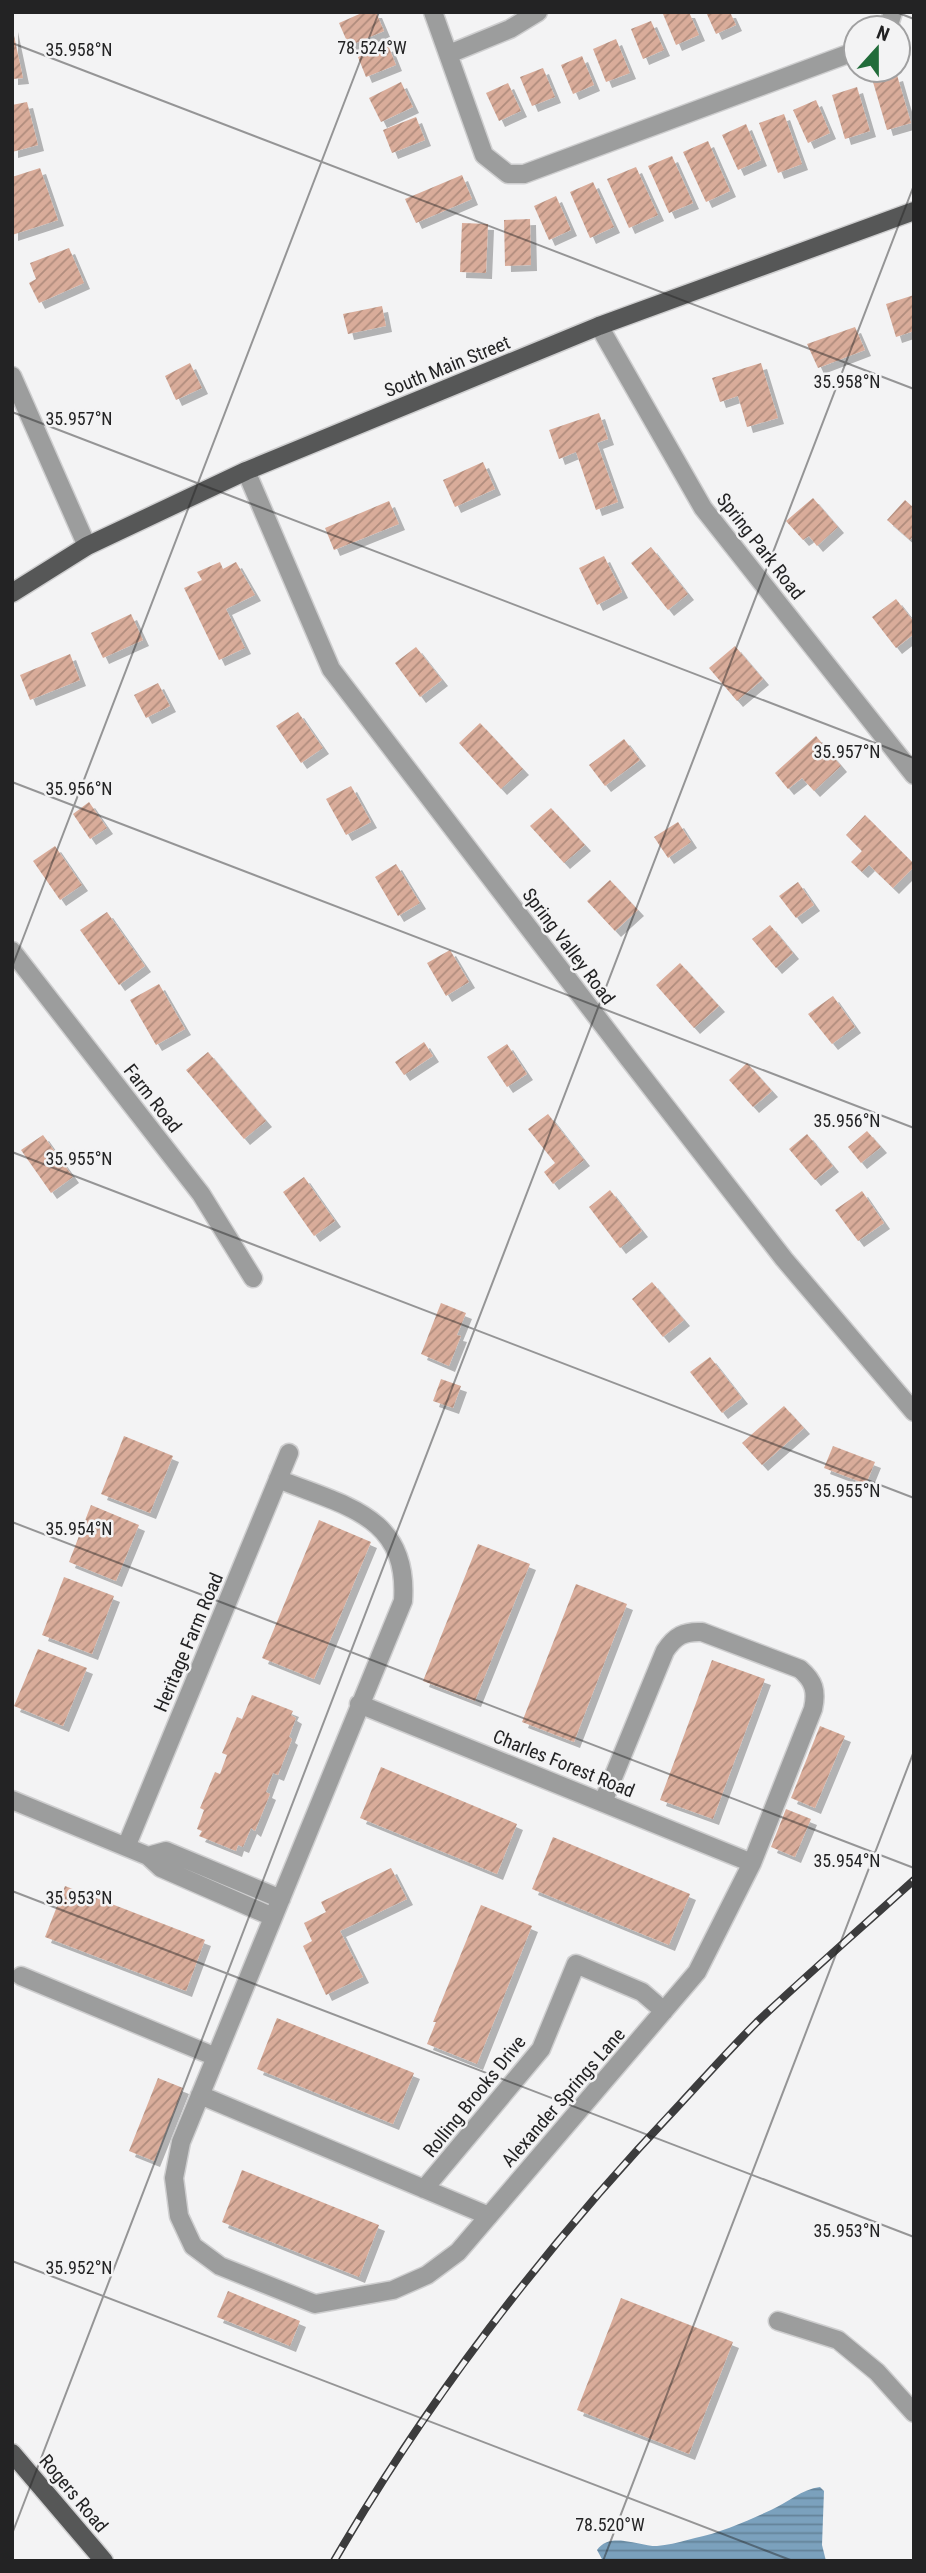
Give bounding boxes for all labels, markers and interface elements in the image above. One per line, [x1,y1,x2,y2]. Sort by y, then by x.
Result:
north arrow [842,14,912,84]
text: N [873,21,892,46]
text: 78.524°W [337,37,407,58]
text: 35.958°N [45,39,113,60]
street label: South Main Street [381,331,513,402]
text: 35.958°N [813,371,881,392]
text: 35.957°N [45,408,113,429]
street label: Spring Park Road [712,489,809,604]
text: 35.957°N [813,741,881,762]
text: 35.956°N [45,778,113,799]
street label: Spring Valley Road [517,884,620,1009]
street label: Farm Road [119,1059,186,1137]
text: 35.956°N [813,1110,881,1131]
text: 35.955°N [45,1148,113,1169]
text: 35.955°N [813,1480,881,1501]
text: 35.954°N [45,1518,113,1539]
street label: Heritage Farm Road [149,1569,228,1715]
street label: Charles Forest Road [490,1725,638,1802]
text: 35.954°N [813,1850,881,1871]
text: 35.953°N [45,1887,113,1908]
street label: Alexander Springs Lane [497,2023,630,2172]
street label: Rolling Brooks Drive [418,2031,531,2162]
text: 35.953°N [813,2220,881,2241]
text: 35.952°N [45,2257,113,2278]
street label: Rogers Road [34,2450,113,2537]
text: 78.520°W [575,2514,645,2535]

